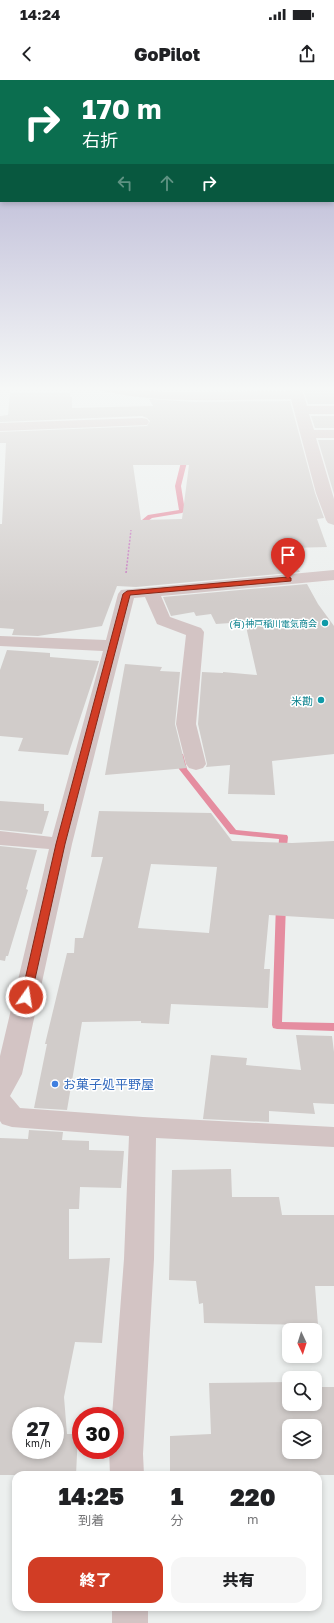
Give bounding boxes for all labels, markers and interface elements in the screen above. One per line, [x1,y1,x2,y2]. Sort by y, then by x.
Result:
text: 14:24 [20,5,60,23]
icon: back [16,43,38,65]
text: GoPilot [134,43,200,65]
icon: share [296,43,318,65]
text: 170 m [82,92,161,125]
icon: right [16,96,68,148]
text: 右折 [82,129,118,151]
icon: left [114,172,136,194]
icon: ahead [156,172,178,194]
icon: right [198,172,220,194]
pin [271,538,305,579]
icon: arrive [277,544,299,566]
place label: (有)神戸稲川電気商会 [229,618,317,629]
marker: (有)神戸稲川電気商会 [320,618,330,628]
place label: 米勘 [291,694,313,707]
marker: 米勘 [316,695,326,705]
position arrow [5.0,976,47.0,1018]
place label: お菓子処平野屋 [63,1076,154,1092]
marker: お菓子処平野屋 [50,1079,60,1089]
north arrow [282,1323,322,1363]
map controls [282,1323,322,1459]
button: search [282,1371,322,1411]
speed limit sign: 30 [72,1407,124,1459]
text: 27 [26,1416,50,1440]
button: layers [282,1419,322,1459]
text: km/h [25,1437,51,1449]
text: 14:25 [58,1481,124,1510]
text: 1 [171,1481,183,1510]
text: 220 [230,1482,276,1511]
text: m [247,1511,259,1527]
text: 到着 [78,1512,104,1528]
text: 分 [171,1512,184,1528]
button: 終了 [28,1557,163,1603]
button: 共有 [171,1557,306,1603]

